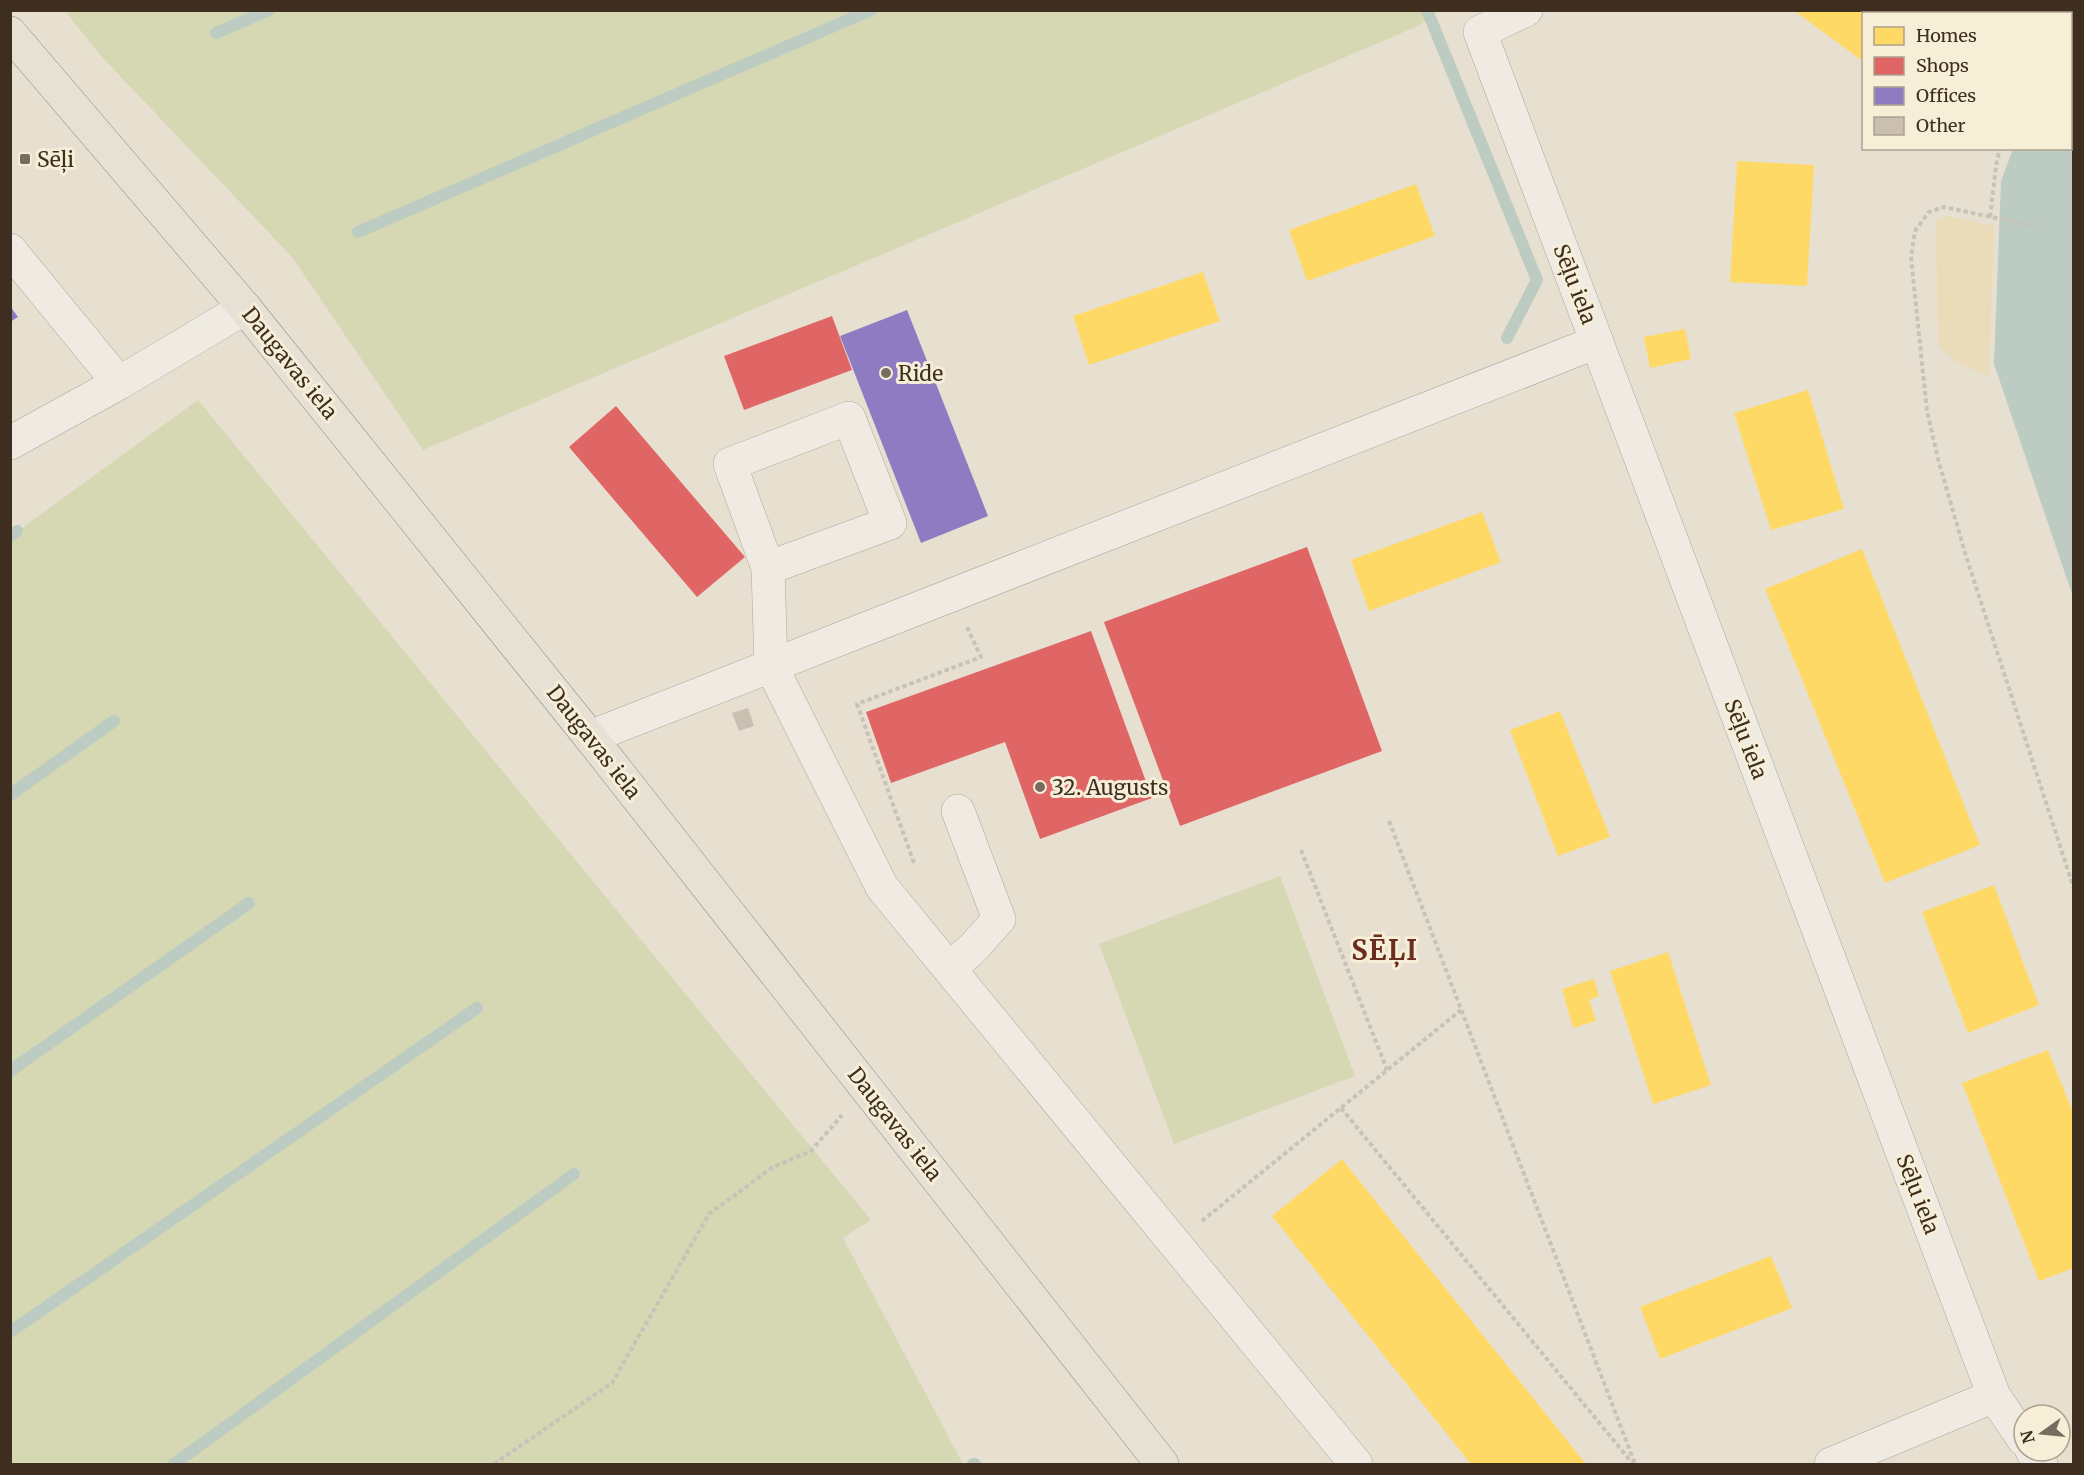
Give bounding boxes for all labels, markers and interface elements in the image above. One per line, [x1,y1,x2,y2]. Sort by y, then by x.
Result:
legend [1862,12,2072,150]
text: Homes [1916,24,1977,47]
text: Shops [1916,54,1969,77]
text: Offices [1916,84,1976,107]
text: Other [1916,114,1966,137]
place label: Sēļi [37,146,74,173]
marker: Sēļi [18,152,32,166]
street label: Sēļu iela [1547,240,1603,328]
street label: Daugavas iela [236,301,344,425]
place label: Ride [898,360,943,387]
marker: Ride [879,366,893,380]
street label: Daugavas iela [541,680,647,804]
street label: Sēļu iela [1718,695,1774,783]
place label: 32. Augusts [1052,774,1168,801]
marker: 32. Augusts [1033,780,1047,794]
district label: SĒĻI [1351,933,1419,968]
street label: Daugavas iela [842,1062,948,1186]
street label: Sēļu iela [1890,1150,1946,1238]
north arrow [2012,1403,2072,1463]
text: N [2016,1428,2039,1446]

